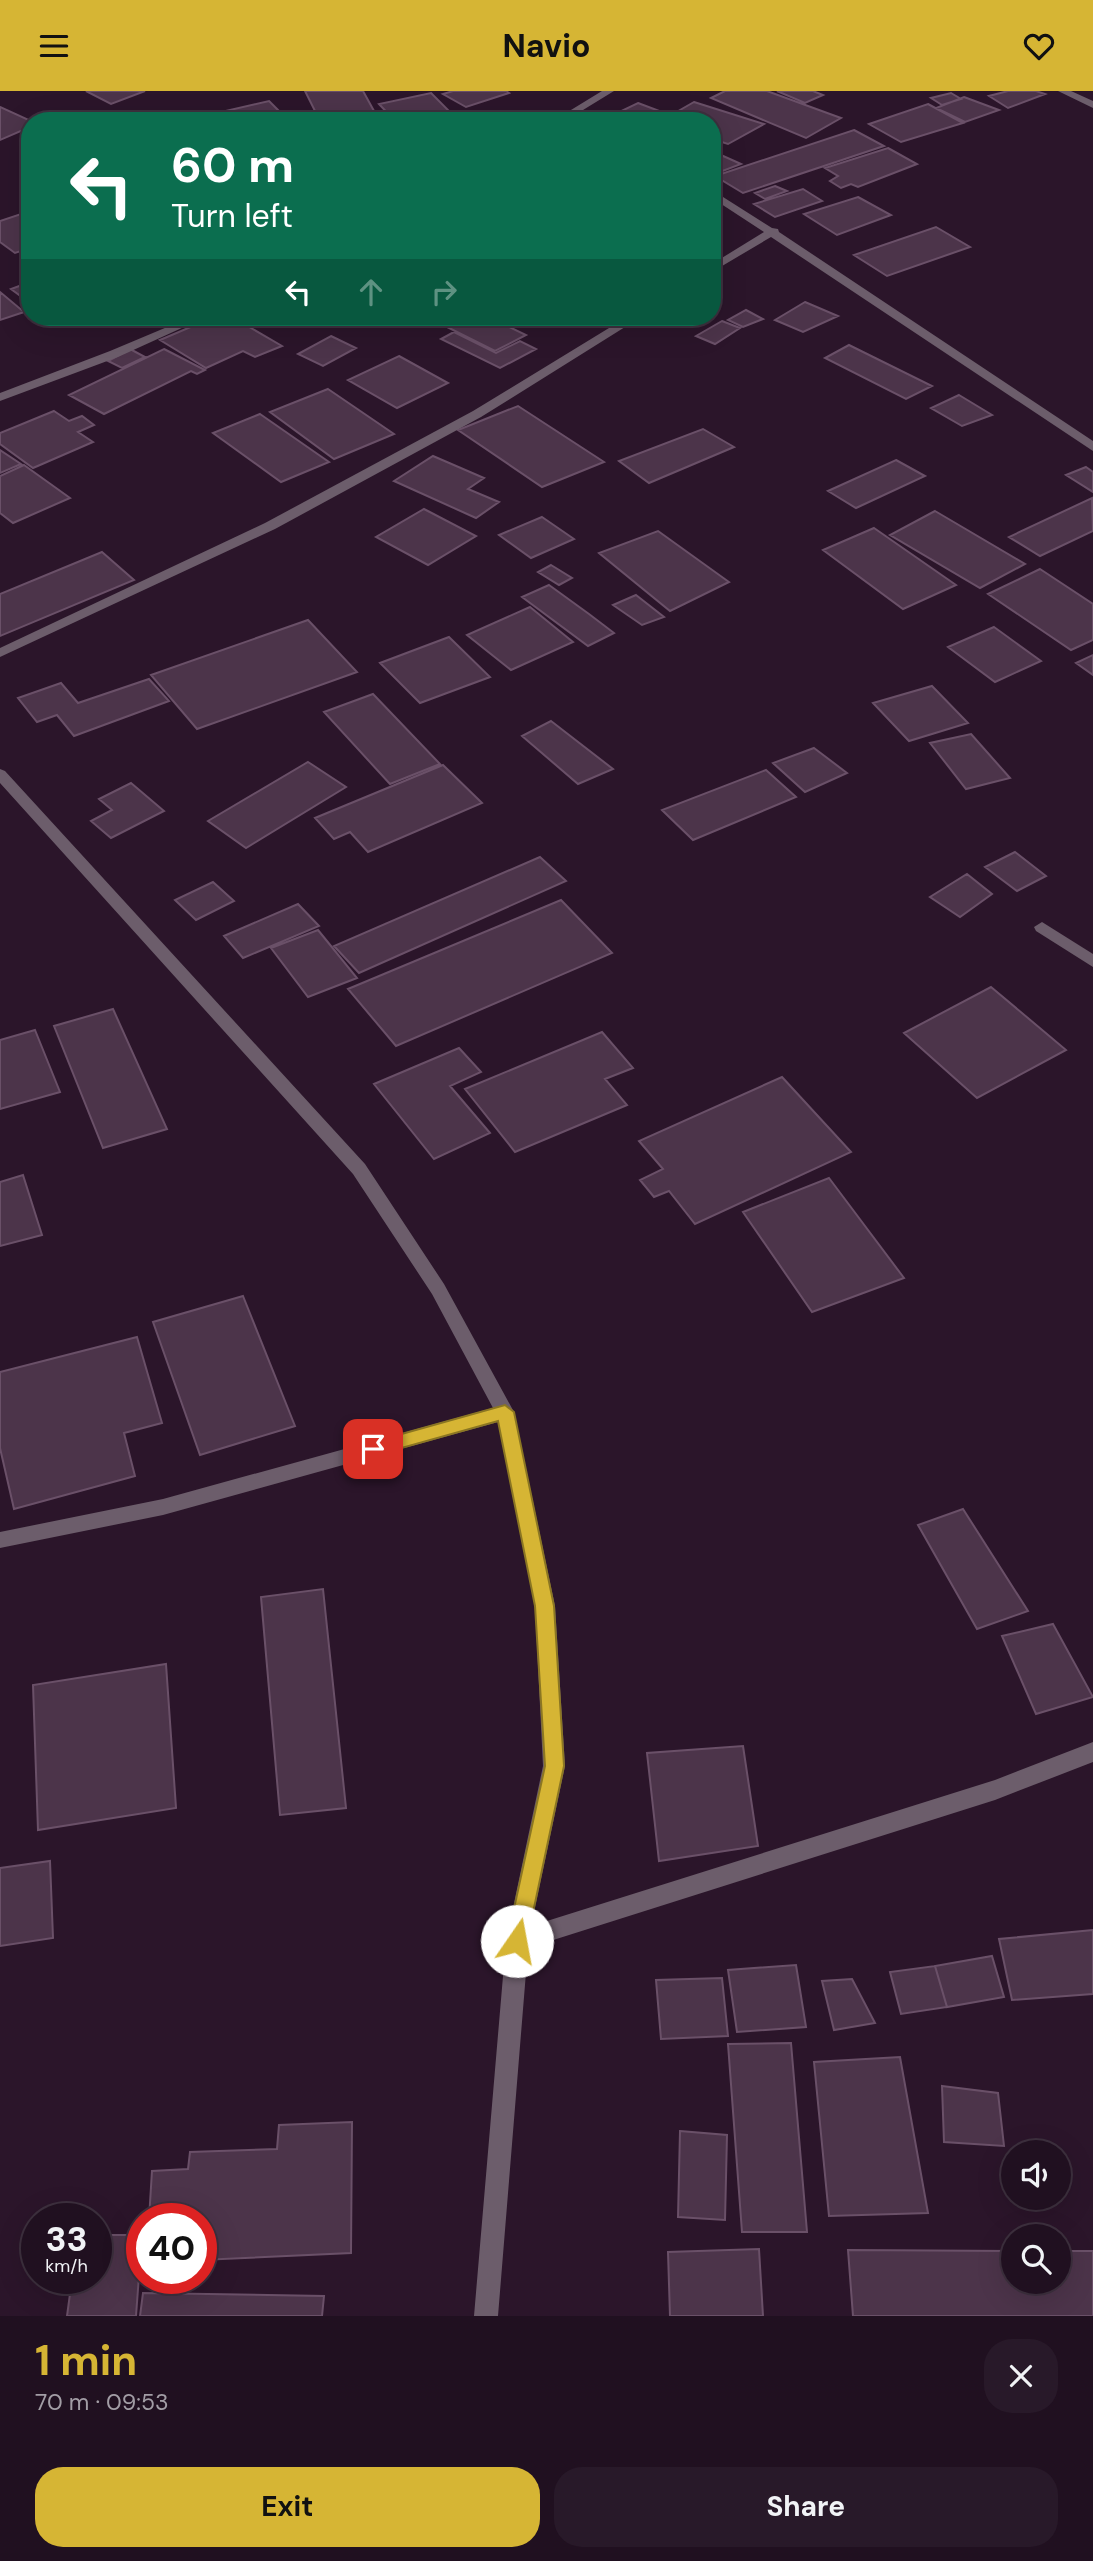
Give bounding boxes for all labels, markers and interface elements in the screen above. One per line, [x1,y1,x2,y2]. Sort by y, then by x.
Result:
text: Navio [503,25,590,67]
icon: menu [35,27,73,65]
icon: heart [1020,27,1058,65]
text: 60 m [171,133,294,197]
icon: left [56,140,147,231]
text: Turn left [171,195,293,237]
icon: left [279,273,317,311]
icon: ahead [352,273,390,311]
icon: right [425,273,463,311]
pin [343,1419,403,1479]
icon: arrive [354,1430,392,1468]
position arrow [480,1904,554,1978]
map controls [1001,2140,1071,2294]
button: sound [1001,2140,1071,2210]
speed limit sign: 40 [126,2203,217,2294]
text: 33 [45,2216,88,2262]
button: search [1001,2224,1071,2294]
text: km/h [45,2254,88,2278]
text: 1 min [35,2333,137,2388]
button: close [984,2339,1058,2413]
text: 70 m · 09:53 [35,2387,169,2417]
button: Exit [35,2467,540,2547]
button: Share [554,2467,1058,2547]

